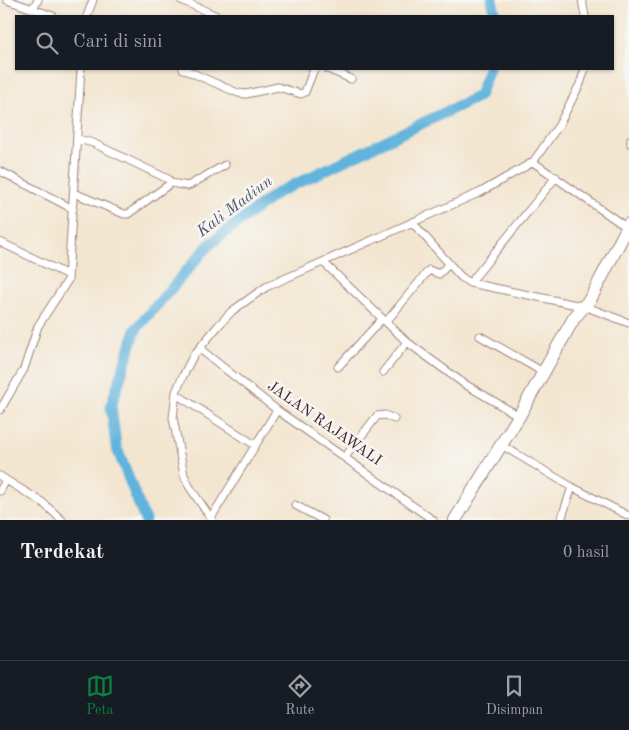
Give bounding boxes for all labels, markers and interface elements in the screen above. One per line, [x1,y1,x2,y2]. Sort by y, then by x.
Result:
search box [15,15,614,70]
icon: search [33,29,61,57]
text: Cari di sini [73,33,163,52]
water label: Kali Madiun [193,173,276,241]
street label: JALAN RAJAWALI [264,379,384,469]
text: Terdekat [20,542,104,563]
text: 0 hasil [563,545,609,561]
tab: Peta [86,672,114,719]
tab: Rute [285,672,314,719]
tab: Disimpan [486,672,543,719]

